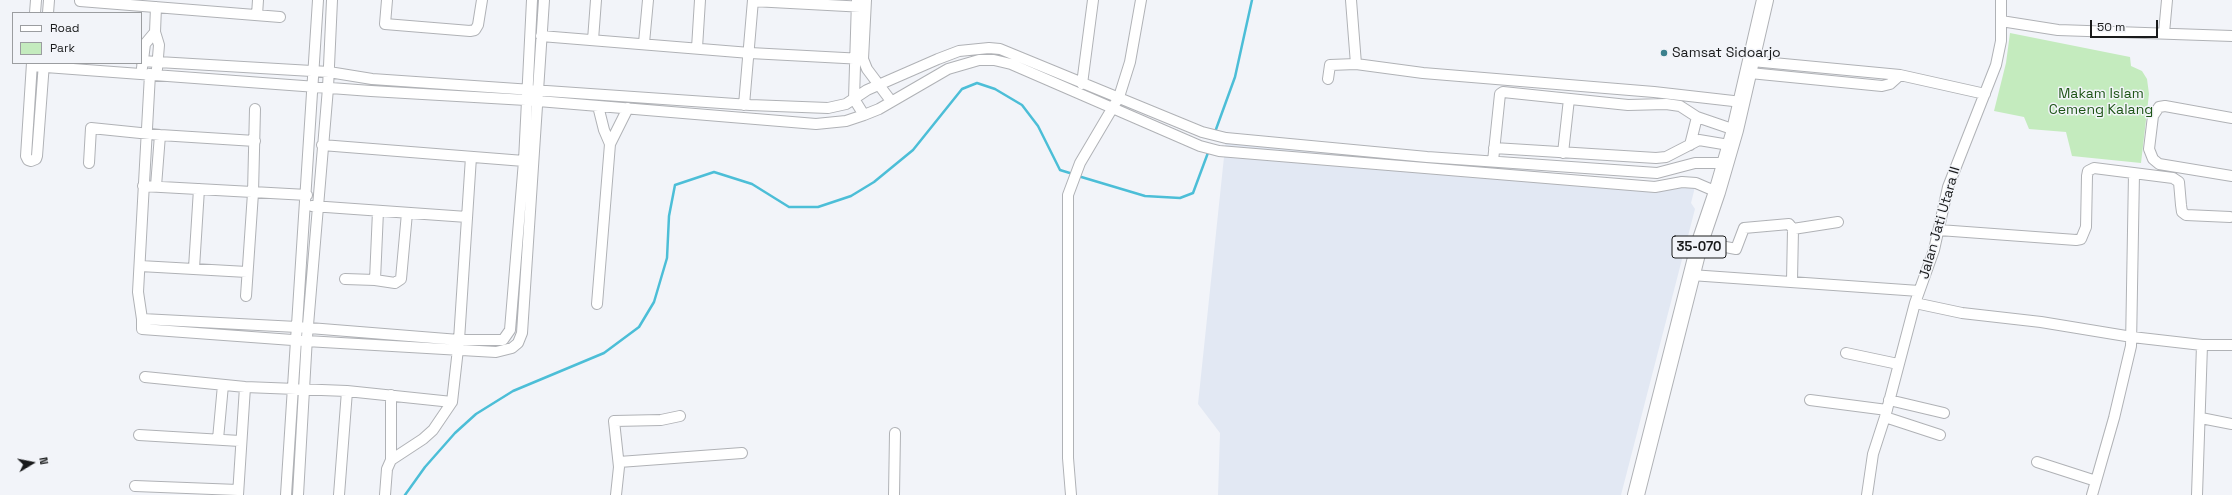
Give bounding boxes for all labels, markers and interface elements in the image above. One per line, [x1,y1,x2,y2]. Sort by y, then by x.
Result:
legend [12,12,142,64]
scale bar [2092,12,2160,38]
text: 50 m [2097,19,2125,35]
text: Road [50,20,79,36]
text: Park [50,40,75,56]
place label: Samsat Sidoarjo [1672,45,1781,61]
marker: Samsat Sidoarjo [1659,48,1669,58]
park label: Makam Islam Cemeng Kalang [2049,86,2153,118]
street label: Jalan Jati Utara II [1916,165,1964,281]
road number: 35-070 [1672,236,1726,258]
north arrow [12,443,52,483]
text: N [36,456,51,466]

